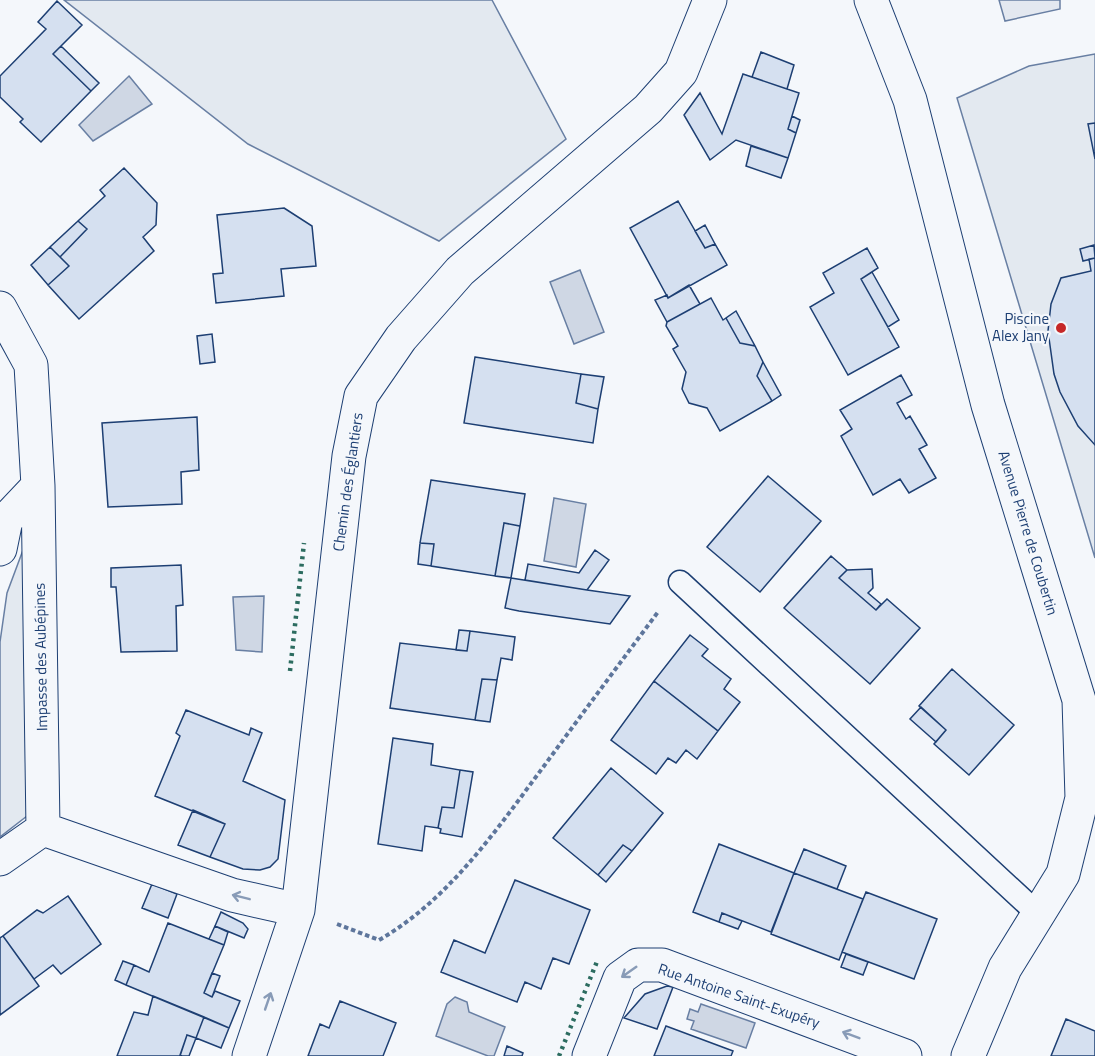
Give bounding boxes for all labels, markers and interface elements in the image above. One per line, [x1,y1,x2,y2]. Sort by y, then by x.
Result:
place label: Piscine Alex Jany [992,307,1049,347]
marker: Piscine Alex Jany [1054,321,1068,335]
street label: Chemin des Églantiers [326,411,369,553]
street label: Avenue Pierre de Coubertin [992,448,1064,618]
street label: Impasse des Aubépines [28,583,53,731]
one-way arrow [232,891,251,902]
street label: Rue Antoine Saint-Exupéry [655,957,823,1034]
one-way arrow [621,966,637,978]
one-way arrow [263,992,274,1011]
one-way arrow [842,1029,860,1040]

